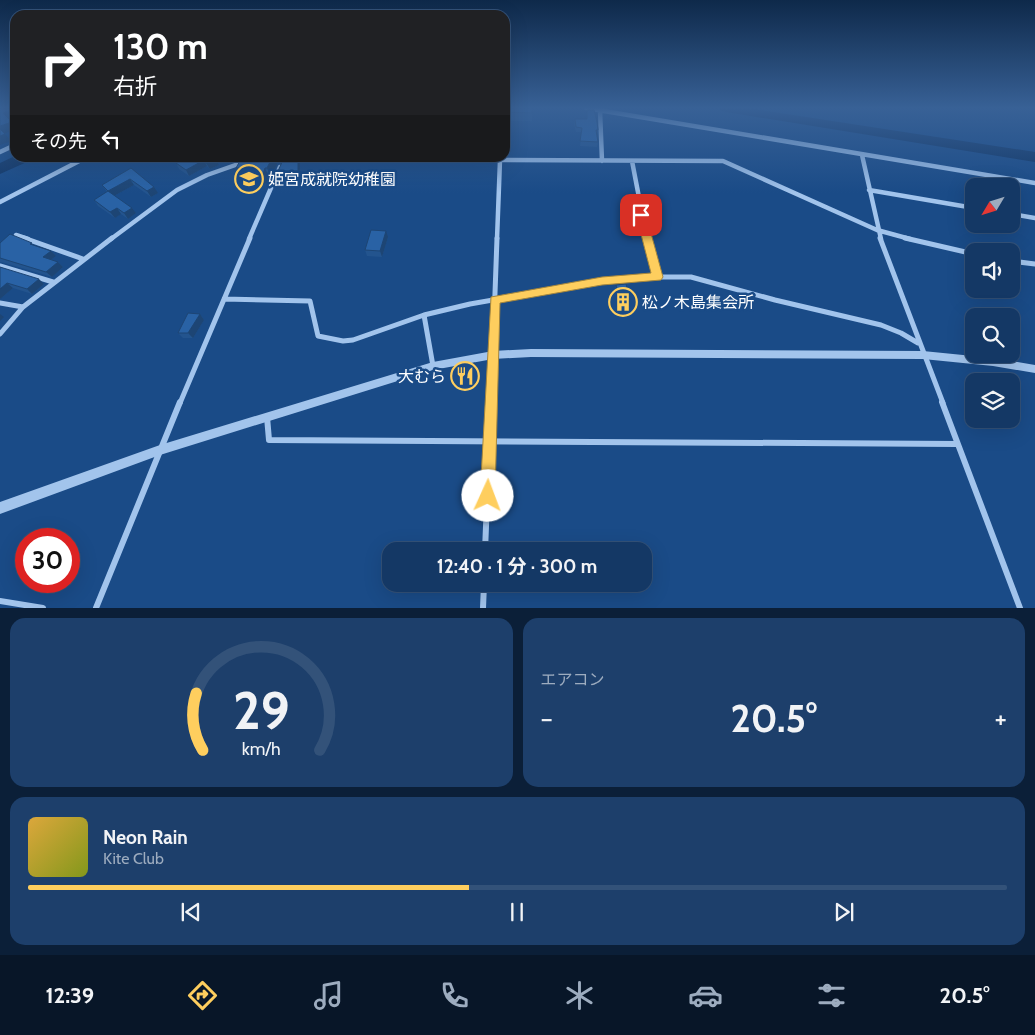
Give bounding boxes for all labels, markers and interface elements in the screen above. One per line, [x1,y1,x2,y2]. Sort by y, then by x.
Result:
text: 130 m [113,25,208,68]
icon: right [30,30,95,95]
text: 右折 [113,73,157,100]
icon: left [97,125,125,153]
text: その先 [30,130,87,153]
school or university icon: 姫宮成就院幼稚園 [234,164,264,194]
place label: 姫宮成就院幼稚園 [268,170,396,189]
north arrow [965,178,1020,232]
map controls [965,178,1020,428]
pin [620,194,662,236]
icon: arrive [627,201,655,229]
button: sound [965,243,1020,298]
building icon: 松ノ木島集会所 [608,287,638,317]
place label: 松ノ木島集会所 [642,293,754,312]
button: search [965,308,1020,363]
restaurant icon: 大むら [450,361,480,391]
place label: 大むら [398,367,446,386]
button: layers [965,373,1020,428]
position arrow [461,469,513,521]
speed limit sign: 30 [15,528,80,593]
text: 12:40 · 1 分 · 300 m [437,555,597,578]
text: エアコン [541,670,605,689]
text: 29 [233,679,290,742]
text: 20.5° [731,695,817,742]
text: − [541,701,553,735]
text: + [995,701,1007,735]
text: km/h [242,738,281,759]
text: Neon Rain [103,826,188,849]
text: Kite Club [103,849,164,868]
icon: previous [177,898,205,926]
icon: pause [503,898,531,926]
icon: next [830,898,858,926]
icon: directions [185,978,220,1013]
icon: music [311,978,346,1013]
icon: phone [437,978,472,1013]
icon: climate [562,978,597,1013]
icon: car [688,978,723,1013]
icon: filters [814,978,849,1013]
text: 12:39 [45,982,94,1009]
text: 20.5° [940,982,990,1009]

